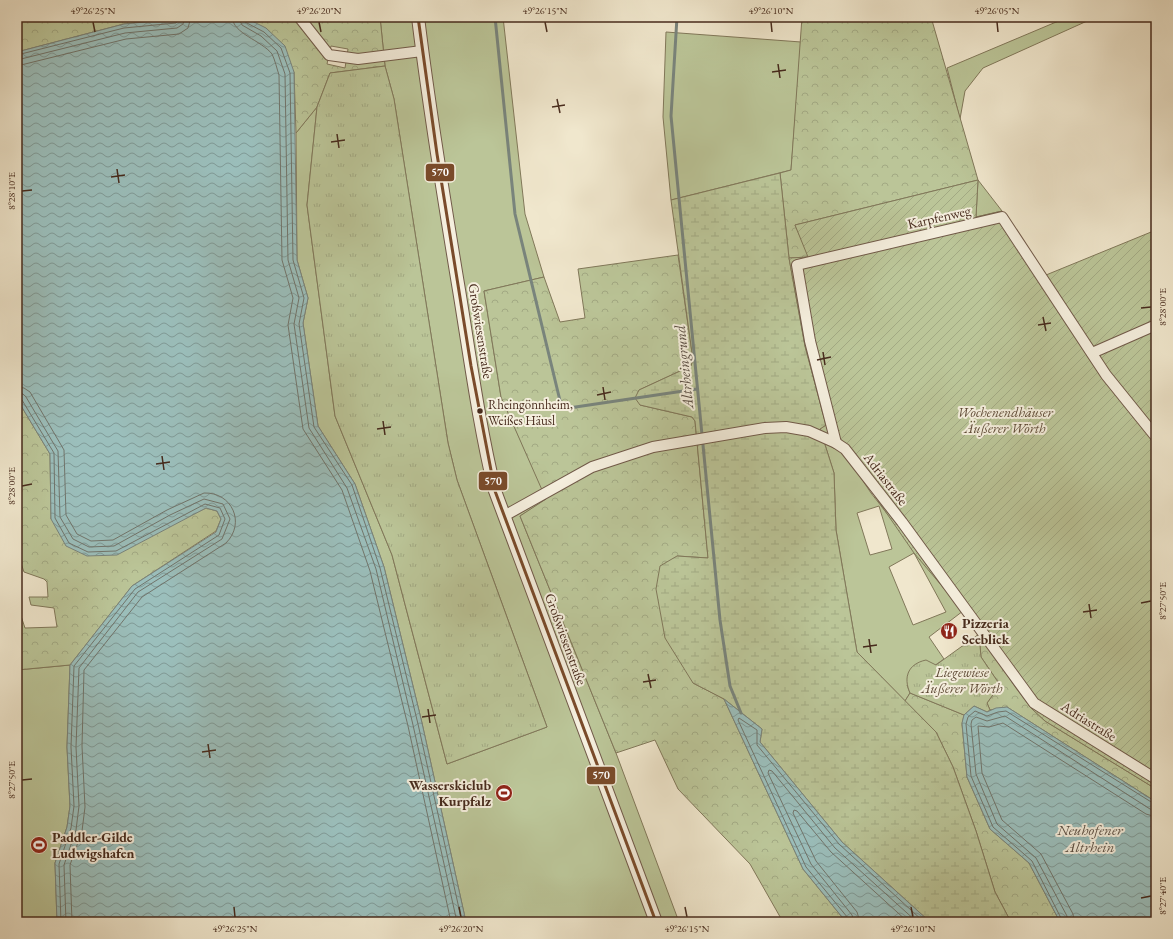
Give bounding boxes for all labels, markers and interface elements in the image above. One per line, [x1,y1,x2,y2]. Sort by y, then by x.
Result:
text: 49°26'25"N [71,4,116,17]
text: 49°26'20"N [297,4,342,17]
text: 49°26'15"N [523,4,568,17]
text: 49°26'10"N [749,4,794,17]
text: 49°26'05"N [975,4,1020,17]
line badge: 570 [425,163,455,182]
text: 570 [431,165,449,179]
text: 8°28'10"E [5,172,18,210]
street label: Karpfenweg [906,201,973,233]
street label: Großwiesenstraße [465,282,498,381]
text: 8°28'00"E [1156,288,1169,326]
water label: Altrheingrund [670,324,697,411]
place label: Rheingönnheim, Weißes Häusl [488,396,573,429]
park label: Wochenendhäuser Äußerer Wörth [957,403,1053,437]
marker: Rheingönnheim, Weißes Häusl [475,406,485,416]
street label: Adriastraße [859,448,913,509]
text: 8°28'00"E [5,467,18,505]
line badge: 570 [478,471,508,491]
text: 570 [484,474,502,488]
text: 8°27'50"E [1156,582,1169,620]
street label: Großwiesenstraße [541,591,591,688]
place label: Pizzeria Seeblick [962,614,1010,648]
restaurant icon: Pizzeria Seeblick [939,621,959,641]
park label: Liegewiese Äußerer Wörth [920,663,1003,697]
street label: Adriastraße [1057,696,1121,745]
text: 8°27'50"E [5,761,18,799]
line badge: 570 [586,766,616,785]
text: 570 [592,768,610,782]
place label: Wasserskiclub Kurpfalz [409,776,491,810]
sports icon: Wasserskiclub Kurpfalz [494,783,514,803]
water label: Neuhofener Altrhein [1056,820,1124,856]
place label: Paddler-Gilde Ludwigshafen [52,828,135,862]
sports icon: Paddler-Gilde Ludwigshafen [29,835,49,855]
text: 8°27'40"E [1156,877,1169,915]
text: 49°26'25"N [213,922,258,935]
text: 49°26'20"N [439,922,484,935]
text: 49°26'15"N [665,922,710,935]
text: 49°26'10"N [891,922,936,935]

